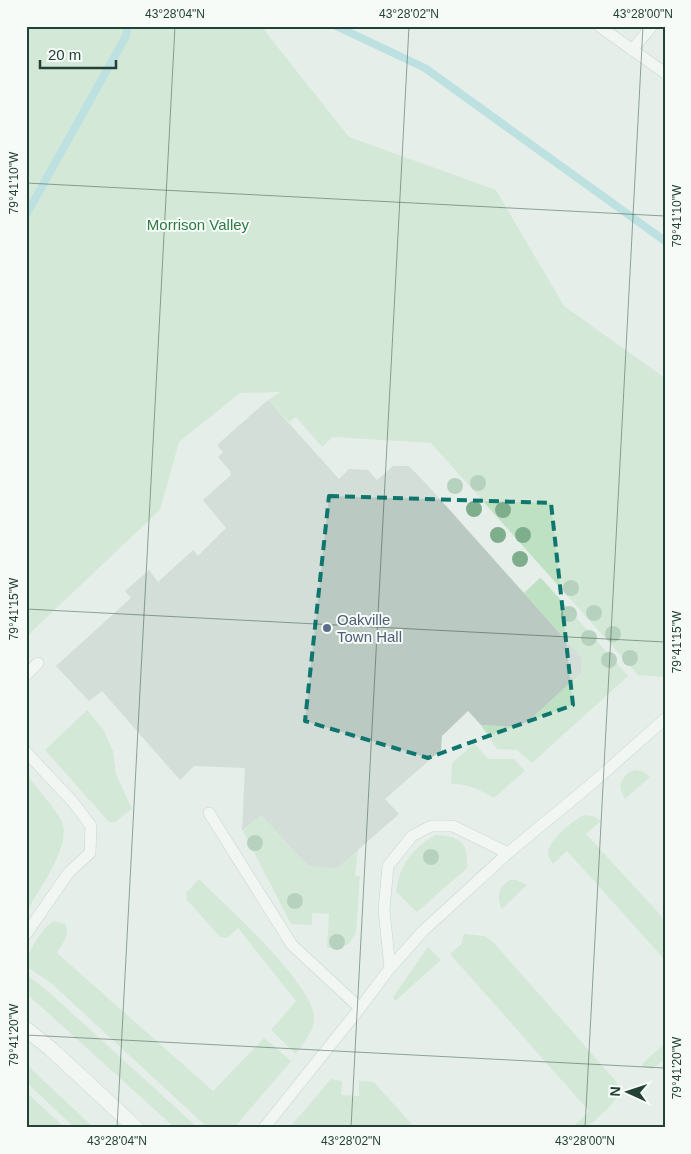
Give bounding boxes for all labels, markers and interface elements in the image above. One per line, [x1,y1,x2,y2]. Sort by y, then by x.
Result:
text: 43°28'04"N [145,7,205,21]
text: 43°28'02"N [379,7,439,21]
text: 43°28'00"N [613,7,673,21]
scale bar [40,38,116,70]
text: 20 m [48,46,81,63]
text: 79°41'10"W [7,151,21,214]
text: 79°41'10"W [670,184,684,247]
park label: Morrison Valley [147,216,250,233]
text: 79°41'15"W [7,577,21,640]
text: 79°41'15"W [670,610,684,673]
place label: Oakville Town Hall [337,611,402,645]
marker: Oakville Town Hall [321,622,333,634]
text: 79°41'20"W [7,1003,21,1066]
text: 79°41'20"W [670,1036,684,1099]
north arrow [604,1066,654,1116]
text: N [607,1086,623,1097]
text: 43°28'04"N [87,1134,147,1148]
text: 43°28'02"N [321,1134,381,1148]
text: 43°28'00"N [555,1134,615,1148]

